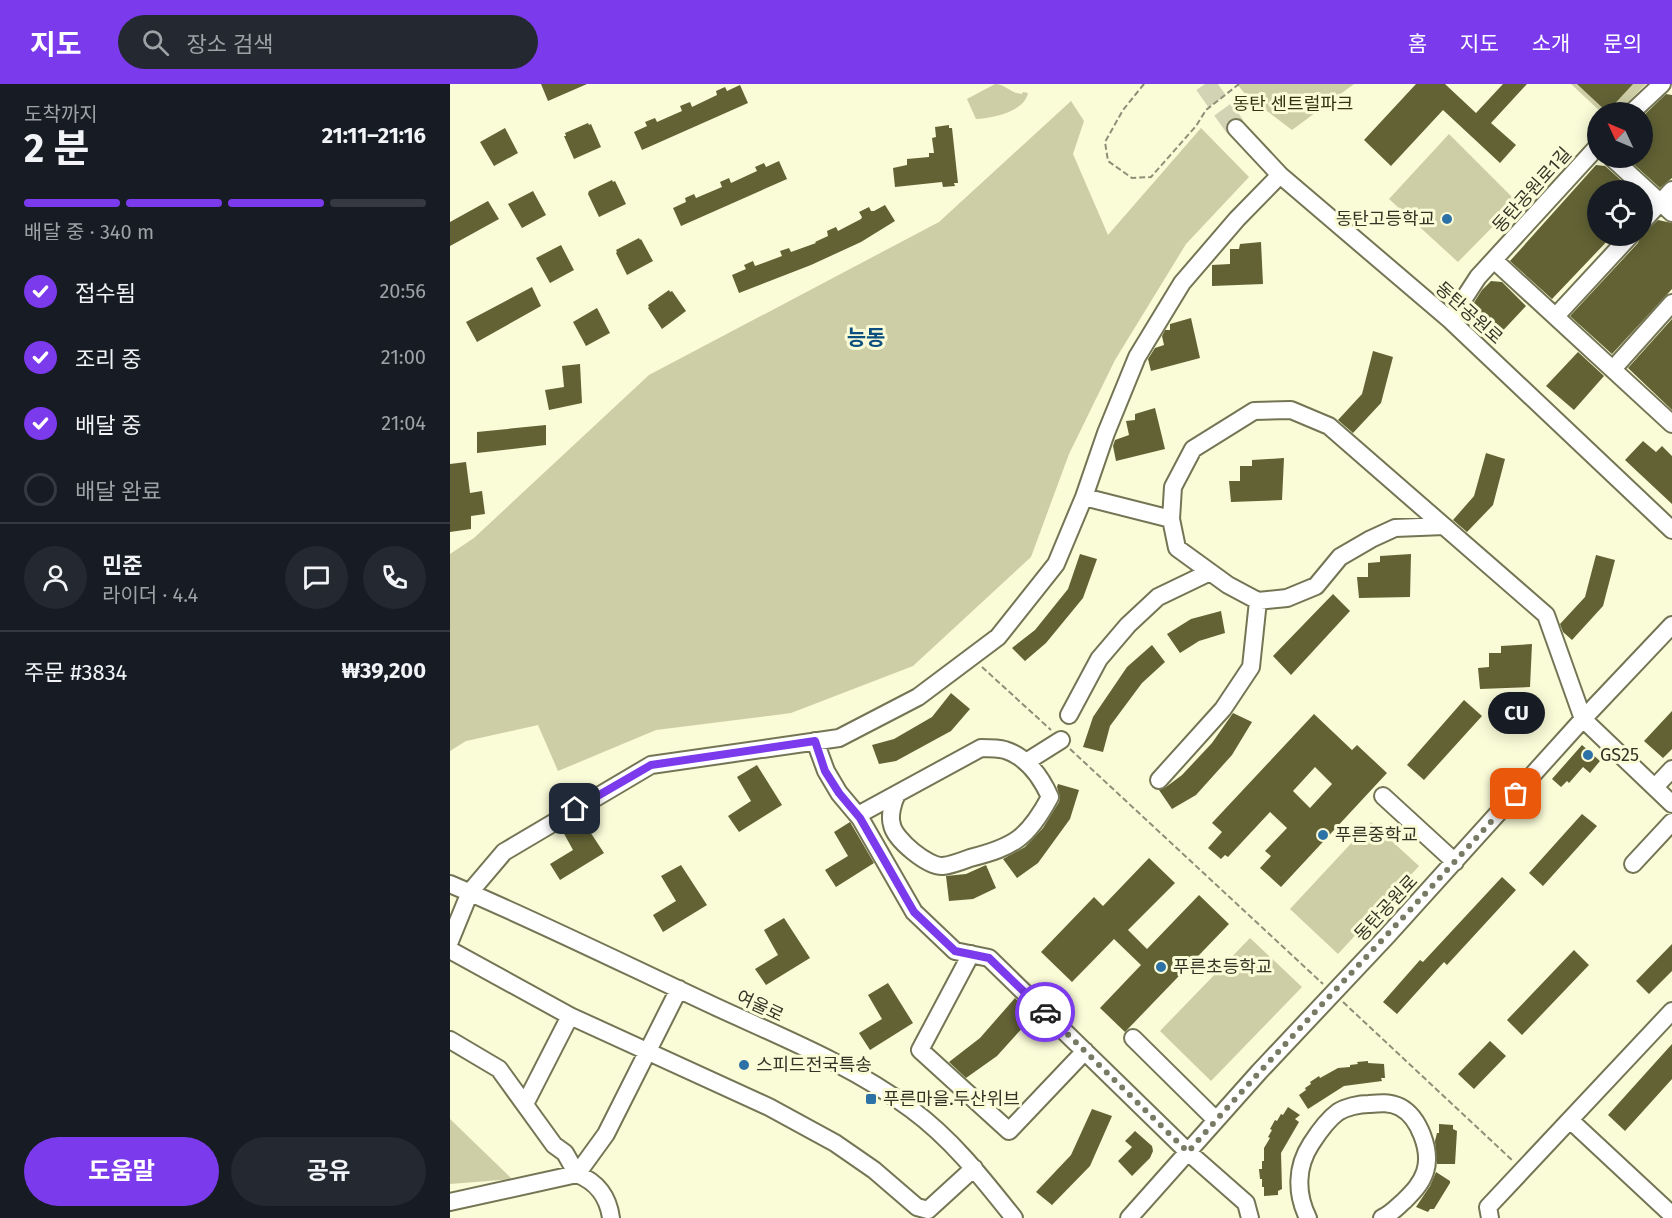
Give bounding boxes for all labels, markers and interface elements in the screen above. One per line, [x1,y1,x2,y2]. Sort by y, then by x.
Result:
search box [118,15,538,69]
icon: search [139,26,172,59]
text: 지도 [30,28,82,61]
text: 장소 검색 [187,31,273,58]
text: 홈 [1408,31,1427,57]
text: 지도 [1460,31,1499,57]
text: 소개 [1532,31,1570,57]
text: 문의 [1603,31,1642,57]
park label: 동탄 센트럴파크 [1233,93,1353,115]
text: 도착까지 [24,102,98,126]
north arrow [1587,102,1653,168]
map controls [1587,102,1653,246]
text: 21:11–21:16 [322,122,426,149]
text: 2 분 [24,126,89,172]
street label: 동탄공원로1길 [1488,143,1576,237]
button: locate [1587,180,1653,246]
place label: 동탄고등학교 [1336,208,1435,230]
marker: 동탄고등학교 [1440,212,1454,226]
text: 배달 중 · 340 m [24,220,154,244]
icon: check [24,275,57,308]
street label: 동탄공원로 [1431,277,1507,349]
text: 20:56 [379,279,426,303]
text: 접수됨 [75,280,136,307]
district label: 능동 [847,325,885,351]
icon: check [24,341,57,374]
text: 21:00 [381,345,426,369]
text: 조리 중 [75,346,142,373]
icon: check [24,407,57,440]
text: 21:04 [381,411,426,435]
text: 배달 중 [75,412,142,439]
text: 배달 완료 [75,478,162,505]
button: person [24,546,87,609]
button: chat [285,546,348,609]
button: phone [363,546,426,609]
text: 민준 [102,552,142,579]
text: 라이더 · 4.4 [102,583,198,607]
text: ₩39,200 [342,657,426,684]
text: 주문 #3834 [24,659,127,686]
callout: CU [1488,692,1544,734]
text: CU [1504,701,1529,725]
place label: GS25 [1600,744,1639,766]
marker: GS25 [1581,748,1595,762]
pin [1490,768,1541,819]
icon: bag [1499,777,1532,810]
pin [549,783,600,834]
icon: home [558,792,591,825]
place label: 푸른중학교 [1335,824,1418,846]
marker: 푸른중학교 [1316,828,1330,842]
street label: 동탄공원로 [1350,870,1422,946]
place label: 푸른초등학교 [1173,956,1272,978]
marker: 푸른초등학교 [1154,960,1168,974]
courier [1015,982,1075,1042]
street label: 여울로 [733,986,787,1026]
icon: car [1029,996,1062,1029]
place label: 스피드전국특송 [756,1054,872,1076]
marker: 스피드전국특송 [737,1058,751,1072]
place label: 푸른마을.두산위브 [883,1088,1020,1110]
marker: 푸른마을.두산위브 [864,1092,878,1106]
button: 도움말 [24,1137,219,1206]
button: 공유 [231,1137,426,1206]

